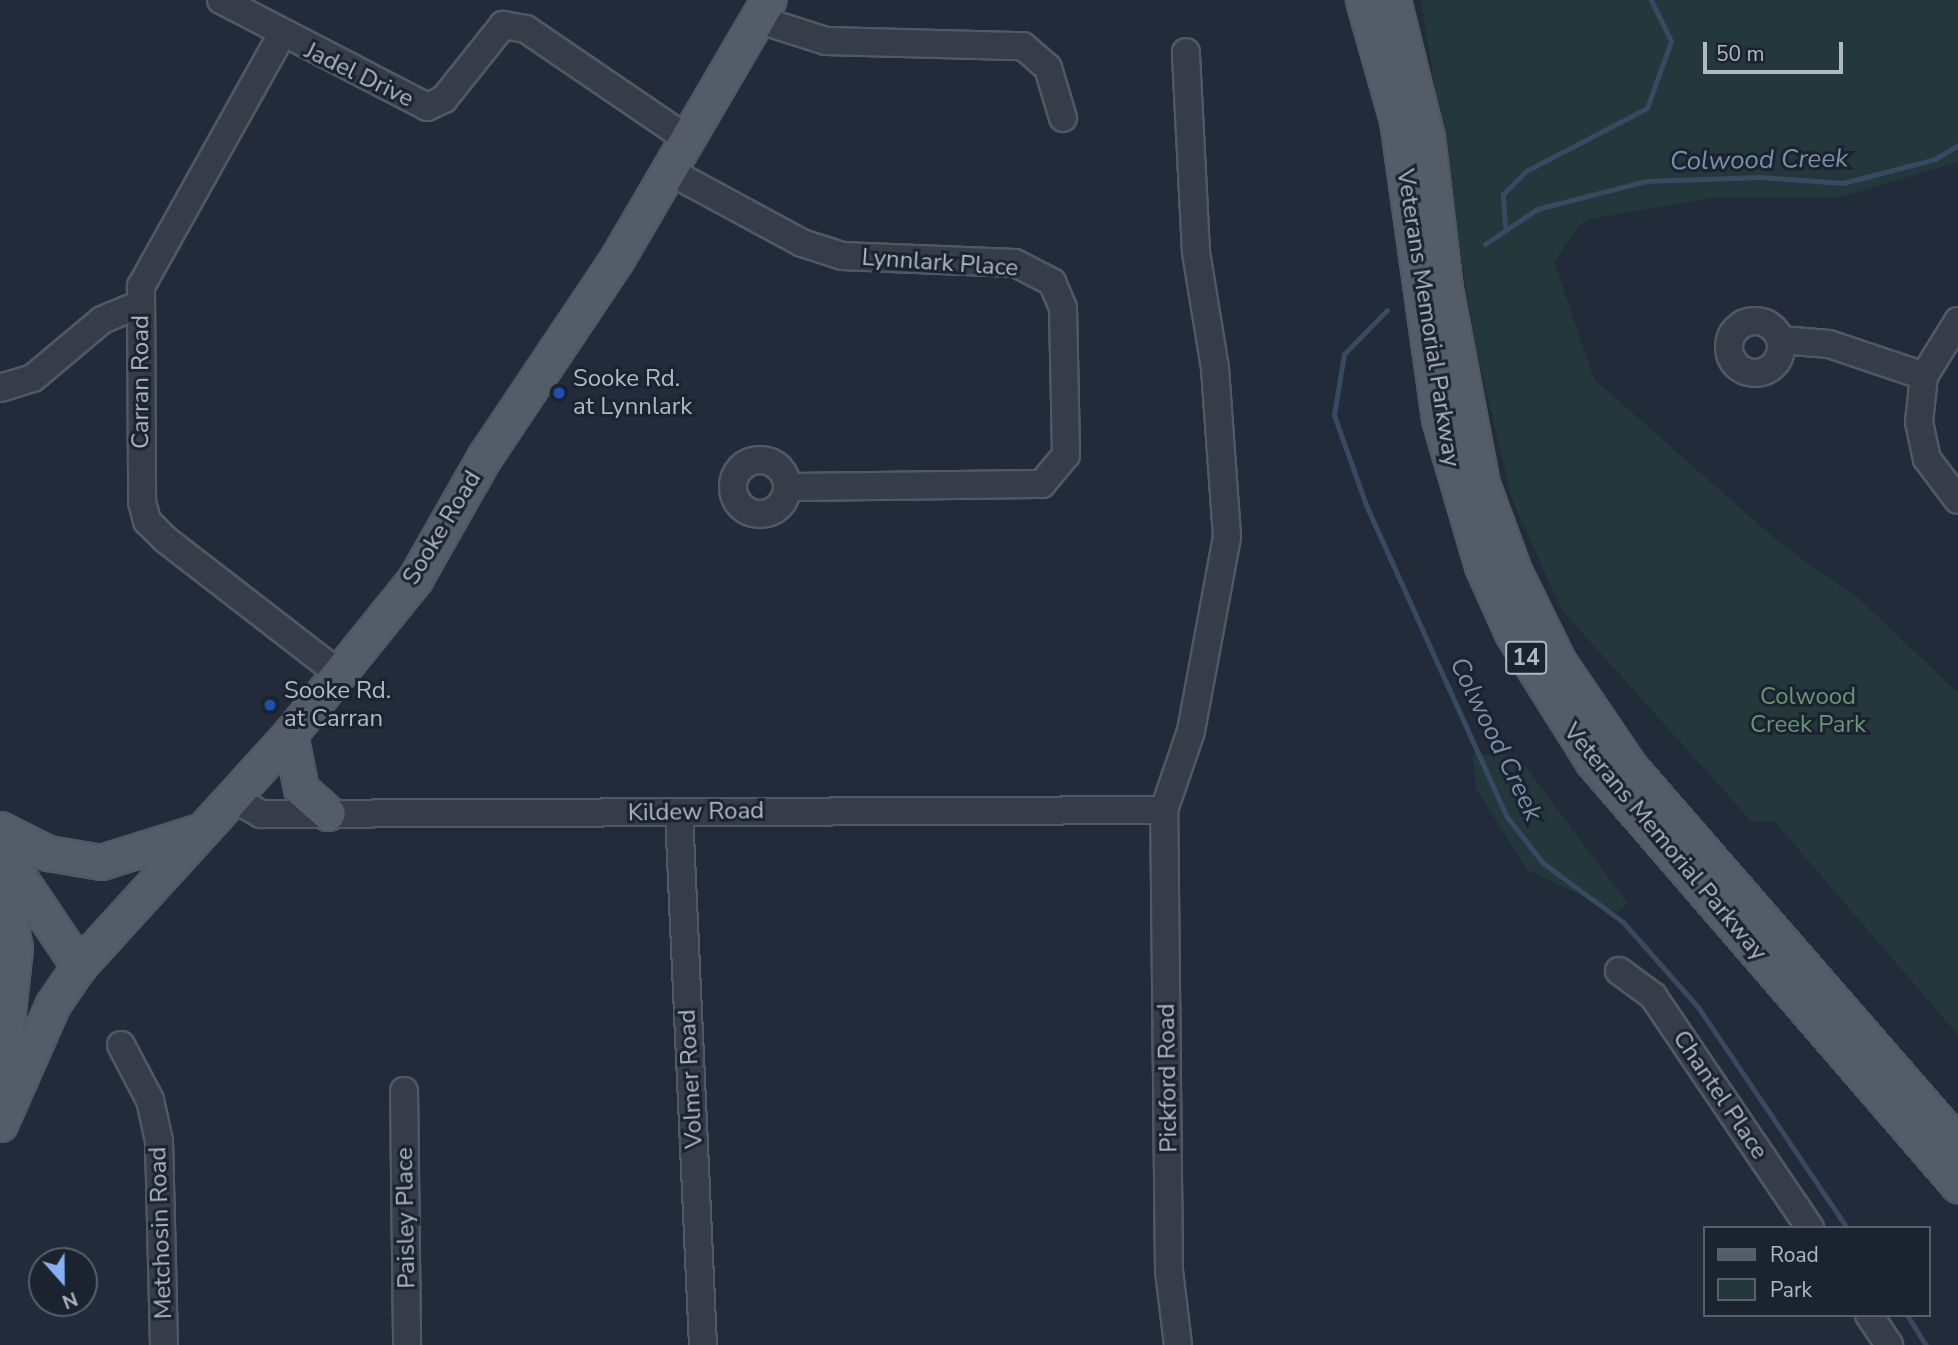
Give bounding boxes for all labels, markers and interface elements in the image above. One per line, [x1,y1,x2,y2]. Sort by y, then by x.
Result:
scale bar [1706,28,1846,72]
street label: Jadel Drive [300,36,418,114]
text: 50 m [1716,40,1765,68]
water label: Colwood Creek [1670,143,1848,177]
street label: Veterans Memorial Parkway [1390,167,1466,469]
street label: Lynnlark Place [861,243,1019,283]
street label: Carran Road [127,315,155,449]
place label: Sooke Rd. at Lynnlark [573,365,692,421]
marker: Sooke Rd. at Lynnlark [551,385,567,401]
street label: Sooke Road [397,466,487,590]
road number: 14 [1505,638,1547,678]
water label: Colwood Creek [1443,652,1549,826]
place label: Sooke Rd. at Carran [284,677,391,733]
park label: Colwood Creek Park [1750,683,1866,739]
marker: Sooke Rd. at Carran [262,697,278,713]
street label: Veterans Memorial Parkway [1557,717,1773,967]
street label: Kildew Road [628,796,764,828]
street label: Pickford Road [1152,1003,1184,1153]
street label: Volmer Road [673,1009,709,1149]
street label: Chantel Place [1666,1025,1774,1165]
street label: Metchosin Road [144,1146,178,1320]
street label: Paisley Place [390,1147,422,1289]
legend [1702,1226,1930,1317]
text: Road [1770,1241,1819,1269]
north arrow [28,1247,98,1317]
text: Park [1770,1276,1812,1304]
text: N [59,1285,81,1314]

